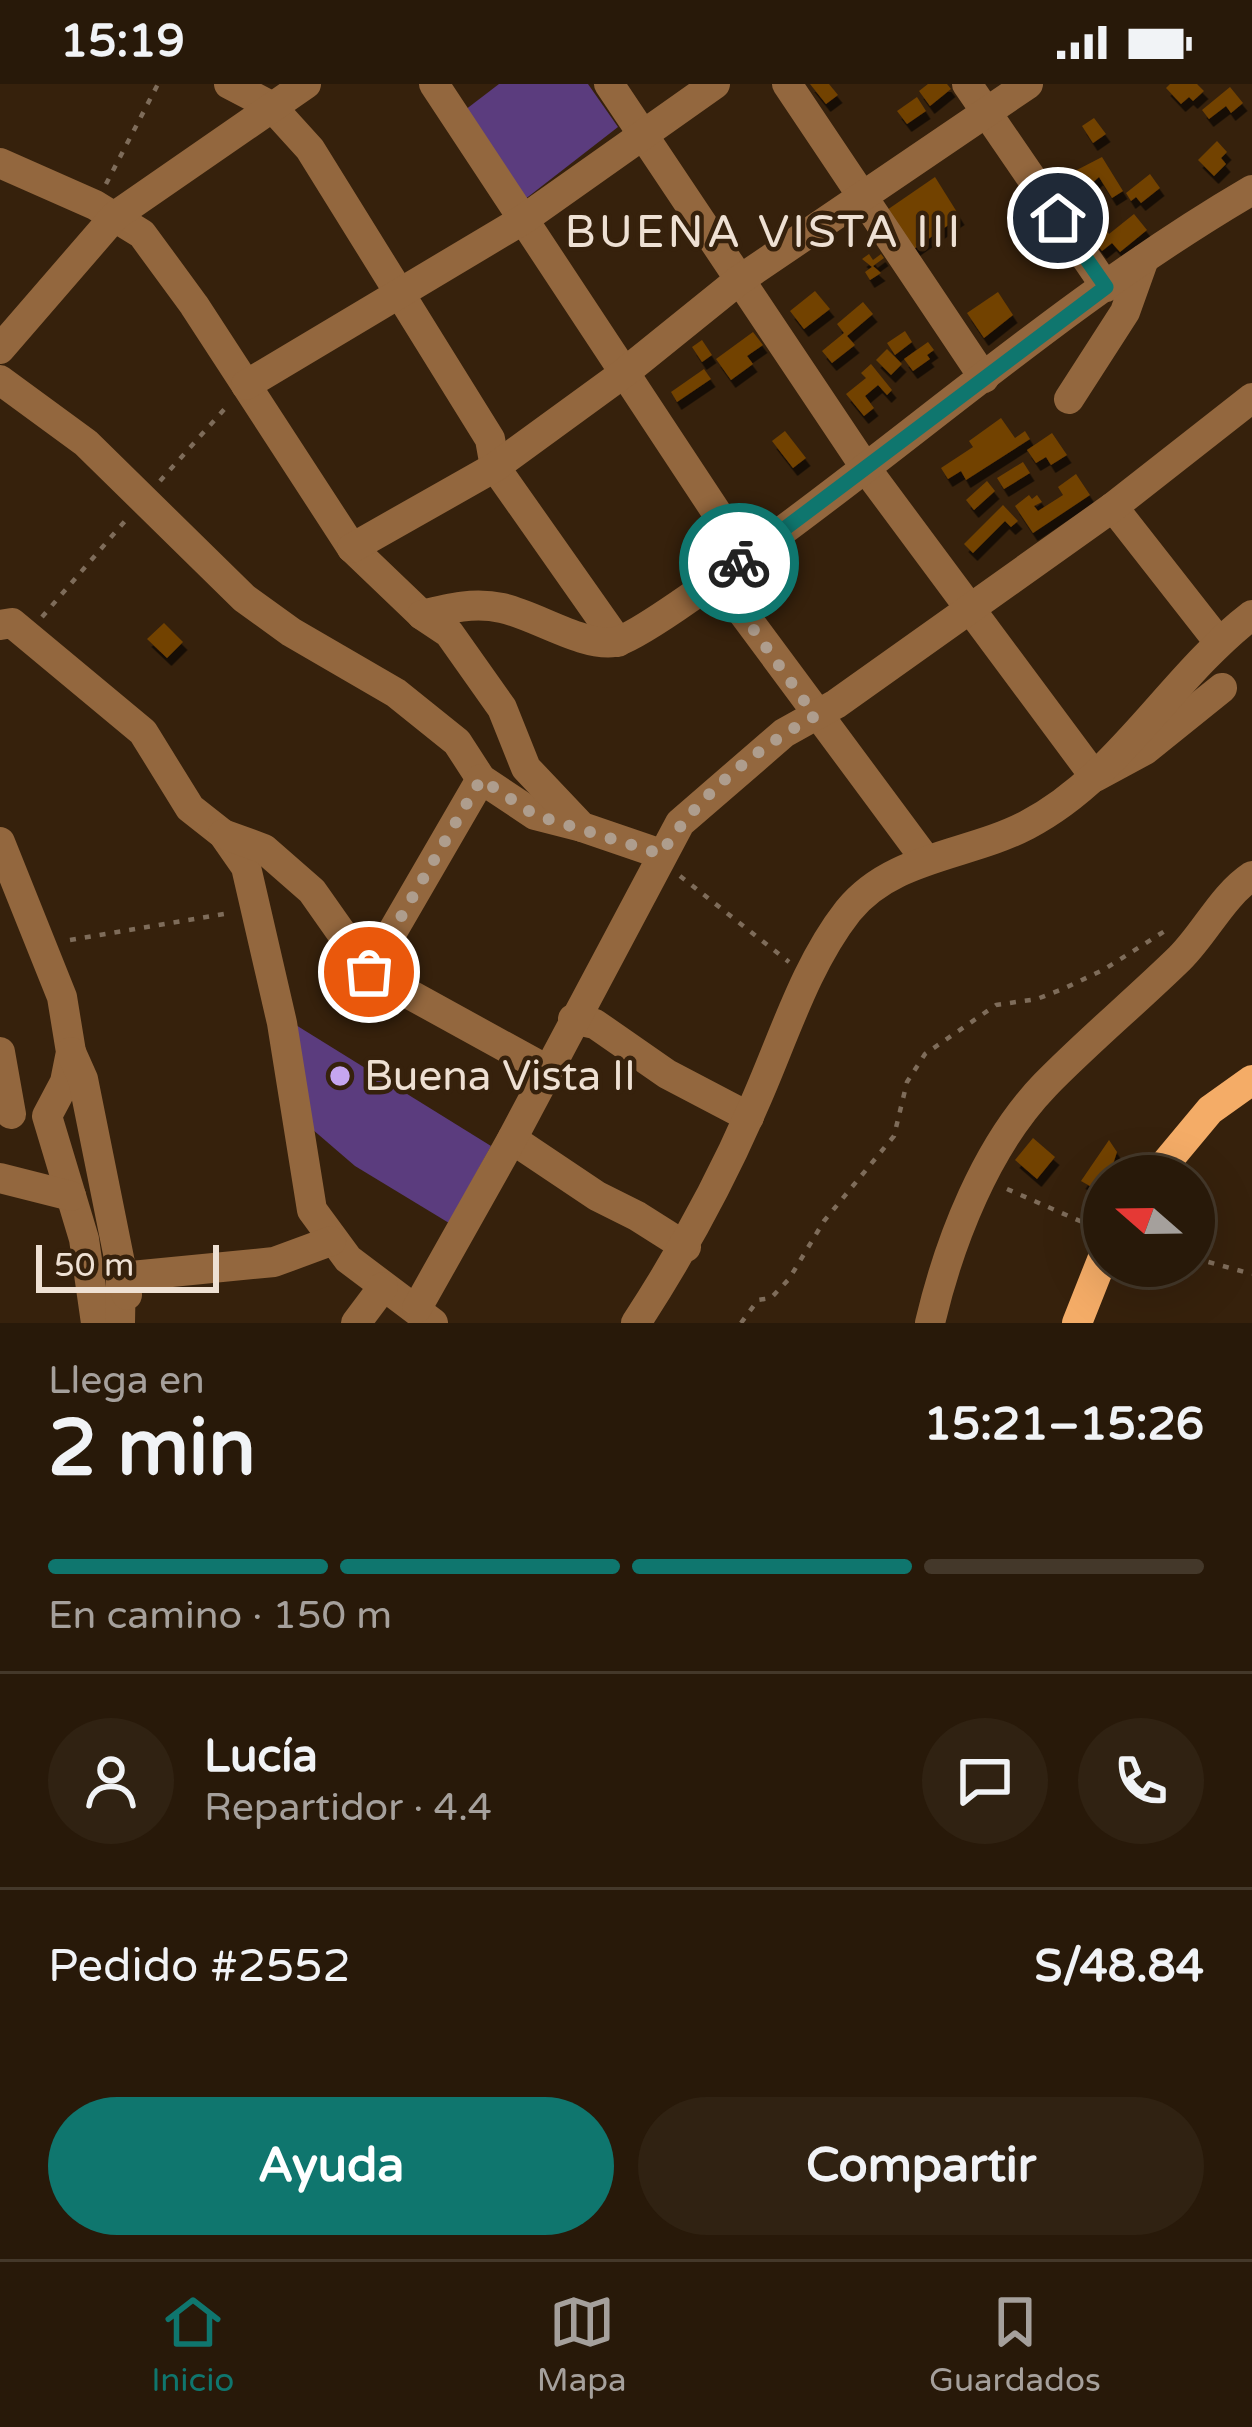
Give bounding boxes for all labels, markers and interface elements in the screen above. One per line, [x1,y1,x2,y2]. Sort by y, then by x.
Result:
text: 15:19 [60,15,185,69]
pin [1007,167,1109,269]
icon: home [1025,185,1091,251]
district label: BUENA VISTA III [565,206,963,260]
courier [679,503,799,623]
icon: bike [706,530,772,596]
pin [318,921,420,1023]
icon: bag [336,939,402,1005]
place label: Buena Vista II [364,1051,636,1102]
marker: Buena Vista II [327,1063,353,1089]
north arrow [1083,1155,1215,1287]
map controls [1083,1155,1215,1287]
scale bar [36,1239,219,1292]
text: 50 m [54,1246,134,1285]
text: Llega en [48,1357,205,1404]
text: 15:21–15:26 [924,1398,1204,1452]
text: 2 min [48,1402,256,1496]
text: En camino · 150 m [48,1592,392,1639]
button: person [48,1718,174,1844]
button: chat [922,1718,1048,1844]
button: phone [1078,1718,1204,1844]
text: Lucía [204,1730,318,1784]
text: Repartidor · 4.4 [204,1784,492,1831]
text: Pedido #2552 [48,1940,351,1994]
text: S/48.84 [1035,1940,1204,1994]
button: Ayuda [48,2097,614,2235]
button: Compartir [638,2097,1204,2235]
tab: Inicio [151,2289,234,2400]
tab: Mapa [537,2289,627,2400]
tab: Guardados [929,2289,1101,2400]

